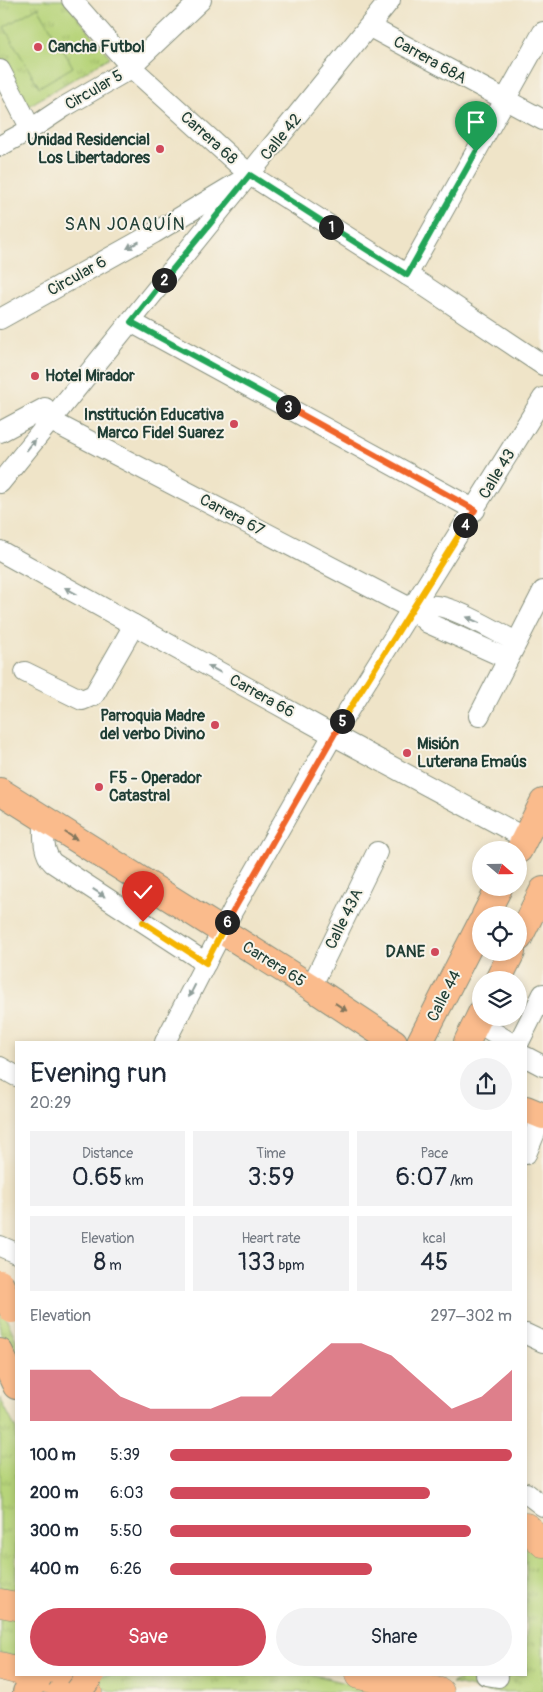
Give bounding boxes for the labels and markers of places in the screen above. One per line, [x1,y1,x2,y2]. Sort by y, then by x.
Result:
place label: Cancha Futbol [48,37,145,57]
marker: Cancha Futbol [32,41,44,53]
pin [455,101,497,152]
place label: Unidad Residencial Los Libertadores [27,130,151,168]
marker: Unidad Residencial Los Libertadores [154,143,166,155]
pin: 1 [318,214,344,240]
pin: 2 [152,268,176,292]
place label: Hotel Mirador [45,366,135,386]
marker: Hotel Mirador [29,370,41,382]
pin: 3 [276,394,300,420]
place label: Institución Educativa Marco Fidel Suarez [84,405,225,443]
marker: Institución Educativa Marco Fidel Suarez [228,418,240,430]
pin: 4 [452,512,478,538]
place label: Parroquia Madre del verbo Divino [100,706,206,744]
pin: 5 [330,708,354,734]
marker: Parroquia Madre del verbo Divino [209,719,221,731]
place label: Misión Luterana Emaús [417,734,527,772]
marker: Misión Luterana Emaús [401,747,413,759]
place label: F5 - Operador Catastral [109,768,202,806]
marker: F5 - Operador Catastral [93,781,105,793]
pin [122,871,164,922]
pin: 6 [214,910,240,934]
place label: DANE [385,942,426,962]
marker: DANE [429,946,441,958]

